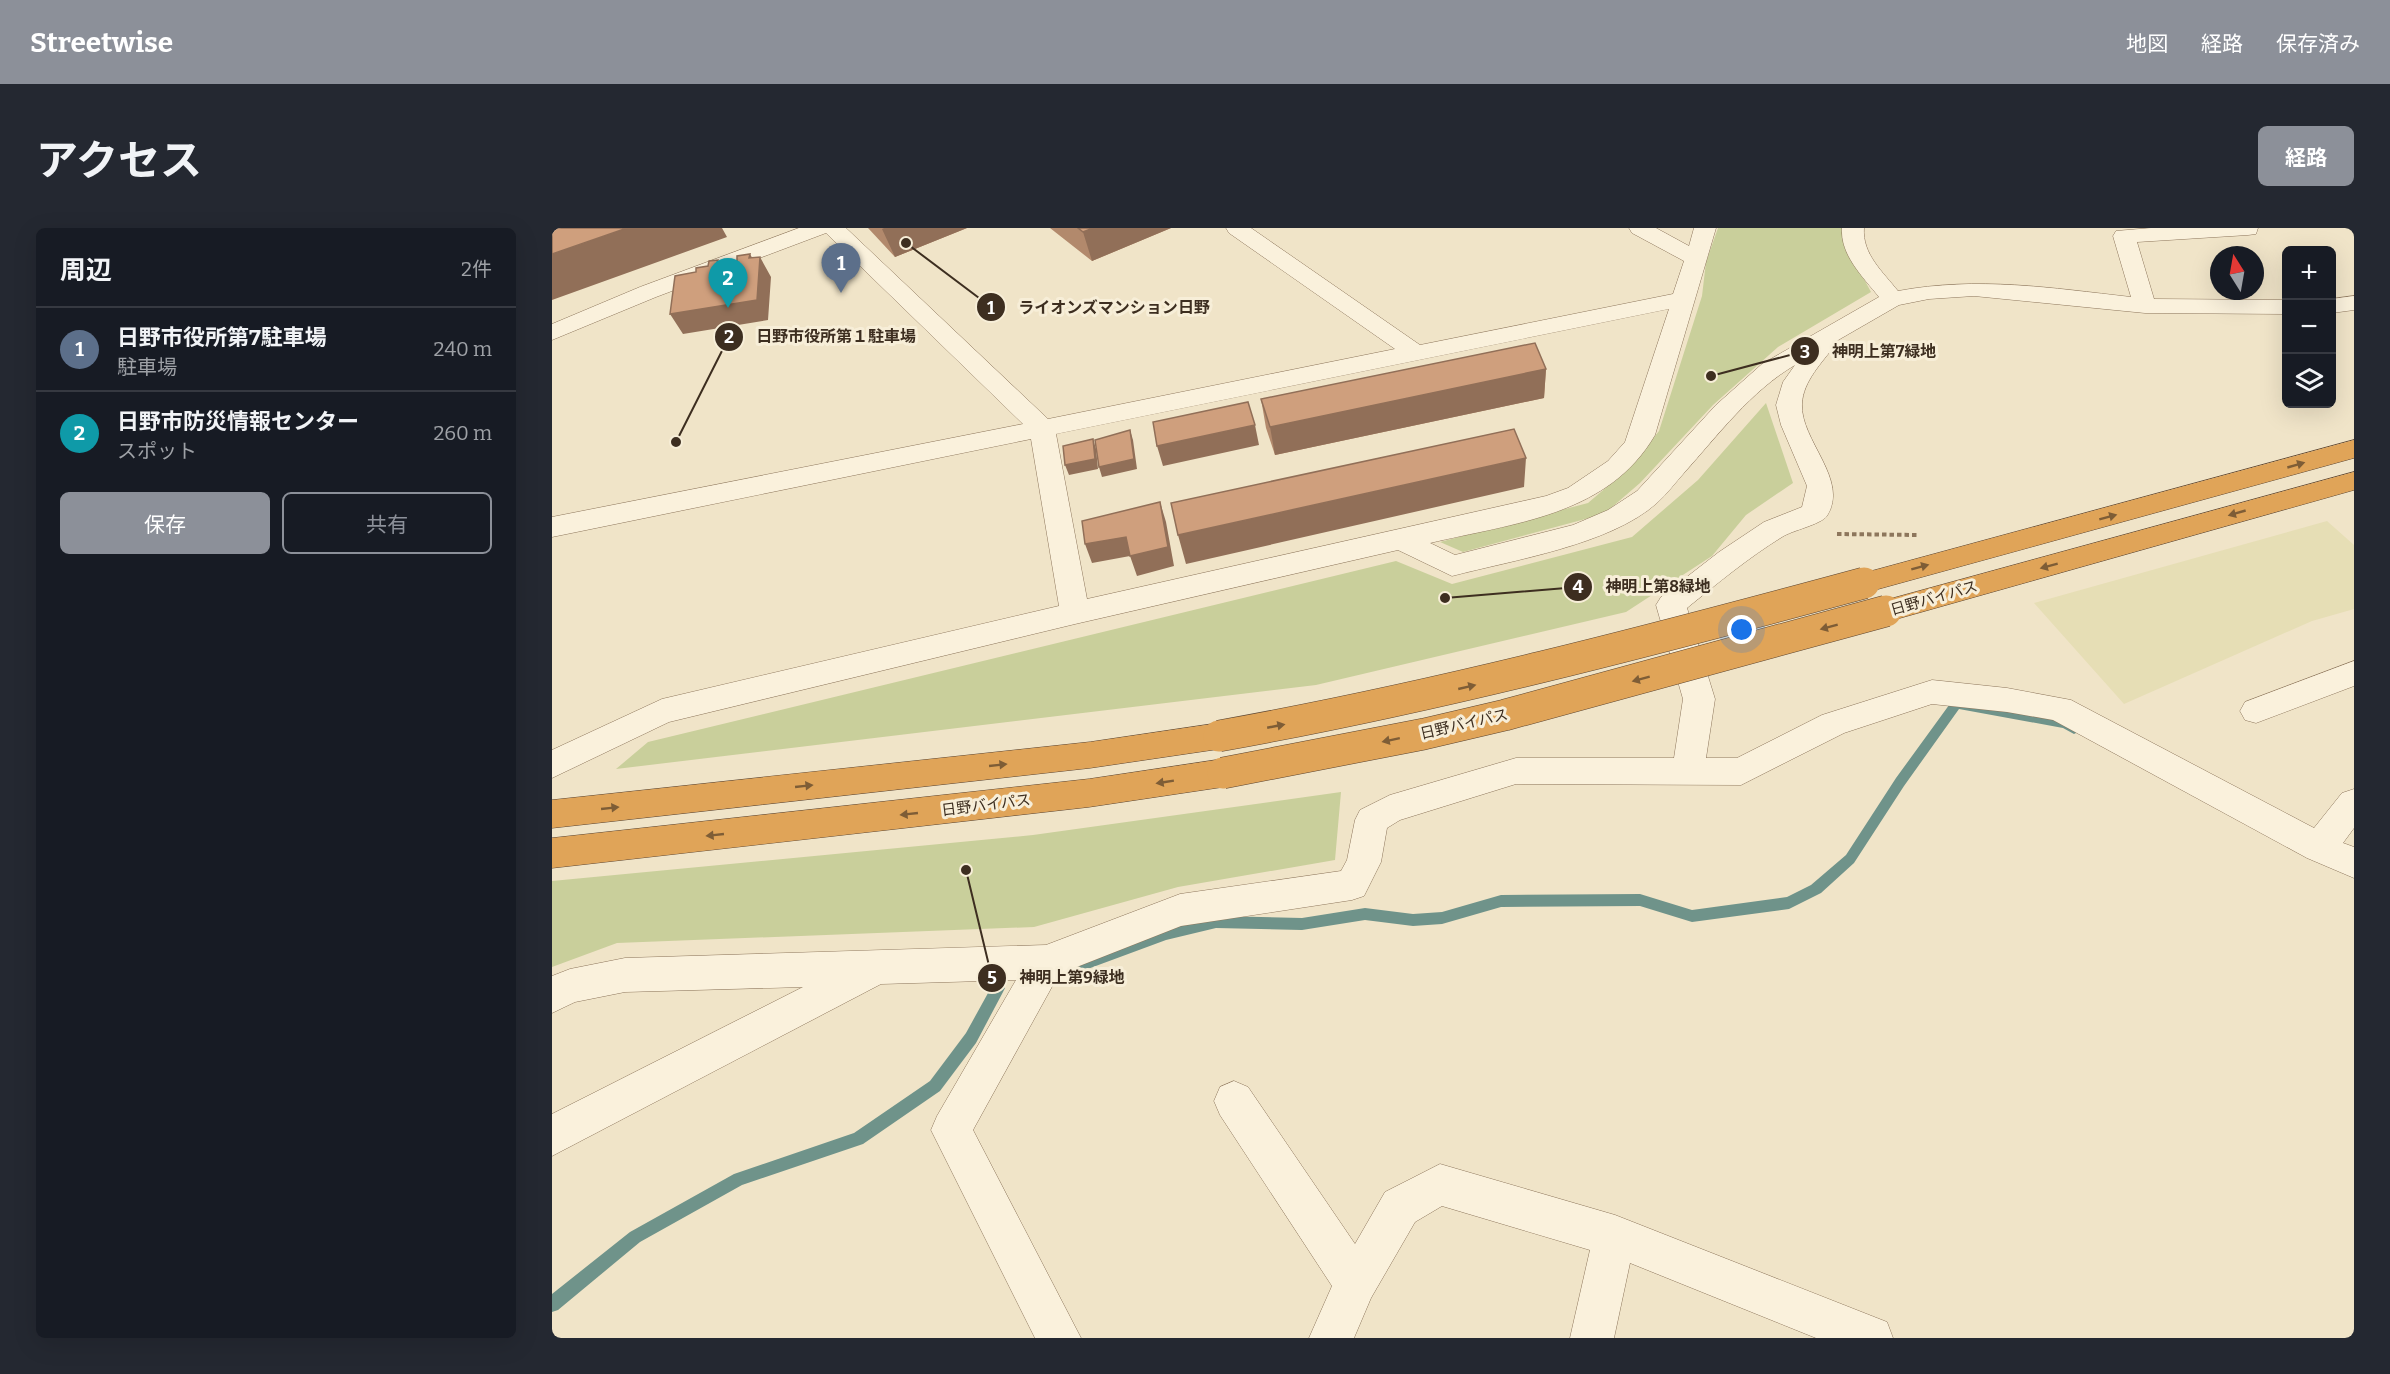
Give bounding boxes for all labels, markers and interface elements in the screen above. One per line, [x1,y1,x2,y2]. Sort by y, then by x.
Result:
text: Streetwise [30,26,173,59]
text: 地図 [2126,31,2168,57]
text: 経路 [2201,31,2243,57]
text: 保存済み [2276,31,2360,57]
button: 経路 [2258,126,2354,186]
text: アクセス [36,136,202,186]
pin: 1 [822,244,860,293]
north arrow [2210,246,2264,300]
map controls [2282,246,2336,408]
button: + [2282,246,2336,300]
text: 周辺 [60,255,112,286]
text: 2件 [461,257,492,281]
pin: 2 [708,259,747,308]
callout: ライオンズマンション日野 [976,290,1222,324]
text: 1 [987,297,995,319]
text: ライオンズマンション日野 [1018,298,1210,317]
button: − [2282,300,2336,354]
callout: 日野市役所第１駐車場 [714,320,928,354]
text: 日野市役所第7駐車場 [117,324,327,351]
text: 2 [724,326,734,348]
text: 日野市役所第１駐車場 [756,327,916,346]
callout: 神明上第7緑地 [1790,334,1949,368]
text: 1 [75,337,84,361]
text: 240 m [434,337,492,361]
text: 3 [1800,341,1810,363]
text: 神明上第7緑地 [1832,342,1936,361]
button: layers [2282,354,2336,408]
text: 駐車場 [117,355,177,379]
text: 日野市防災情報センター [117,408,359,435]
text: 2 [74,421,85,445]
text: 260 m [433,421,492,445]
text: スポット [117,439,197,463]
one-way arrow [2288,460,2306,469]
button: 保存 [60,492,270,554]
button: 共有 [282,492,492,554]
one-way arrow [2228,509,2246,519]
one-way arrow [2099,511,2117,521]
one-way arrow [2040,561,2058,571]
one-way arrow [1911,562,1929,572]
callout: 神明上第8緑地 [1563,570,1723,604]
text: 4 [1573,576,1584,598]
text: 神明上第8緑地 [1605,577,1711,596]
street label: 日野バイパス [1888,577,1980,619]
your location [1727,615,1756,644]
one-way arrow [1820,623,1838,632]
one-way arrow [1632,674,1650,684]
one-way arrow [1458,682,1477,692]
street label: 日野バイパス [1418,705,1510,743]
one-way arrow [1267,722,1286,731]
one-way arrow [1381,736,1400,746]
one-way arrow [988,760,1007,770]
one-way arrow [1156,777,1175,786]
one-way arrow [794,781,813,791]
street label: 日野バイパス [940,791,1032,819]
one-way arrow [601,803,620,813]
one-way arrow [900,809,919,819]
one-way arrow [706,830,725,840]
callout: 神明上第9緑地 [977,961,1137,995]
text: 5 [987,967,997,989]
text: 神明上第9緑地 [1019,968,1125,987]

